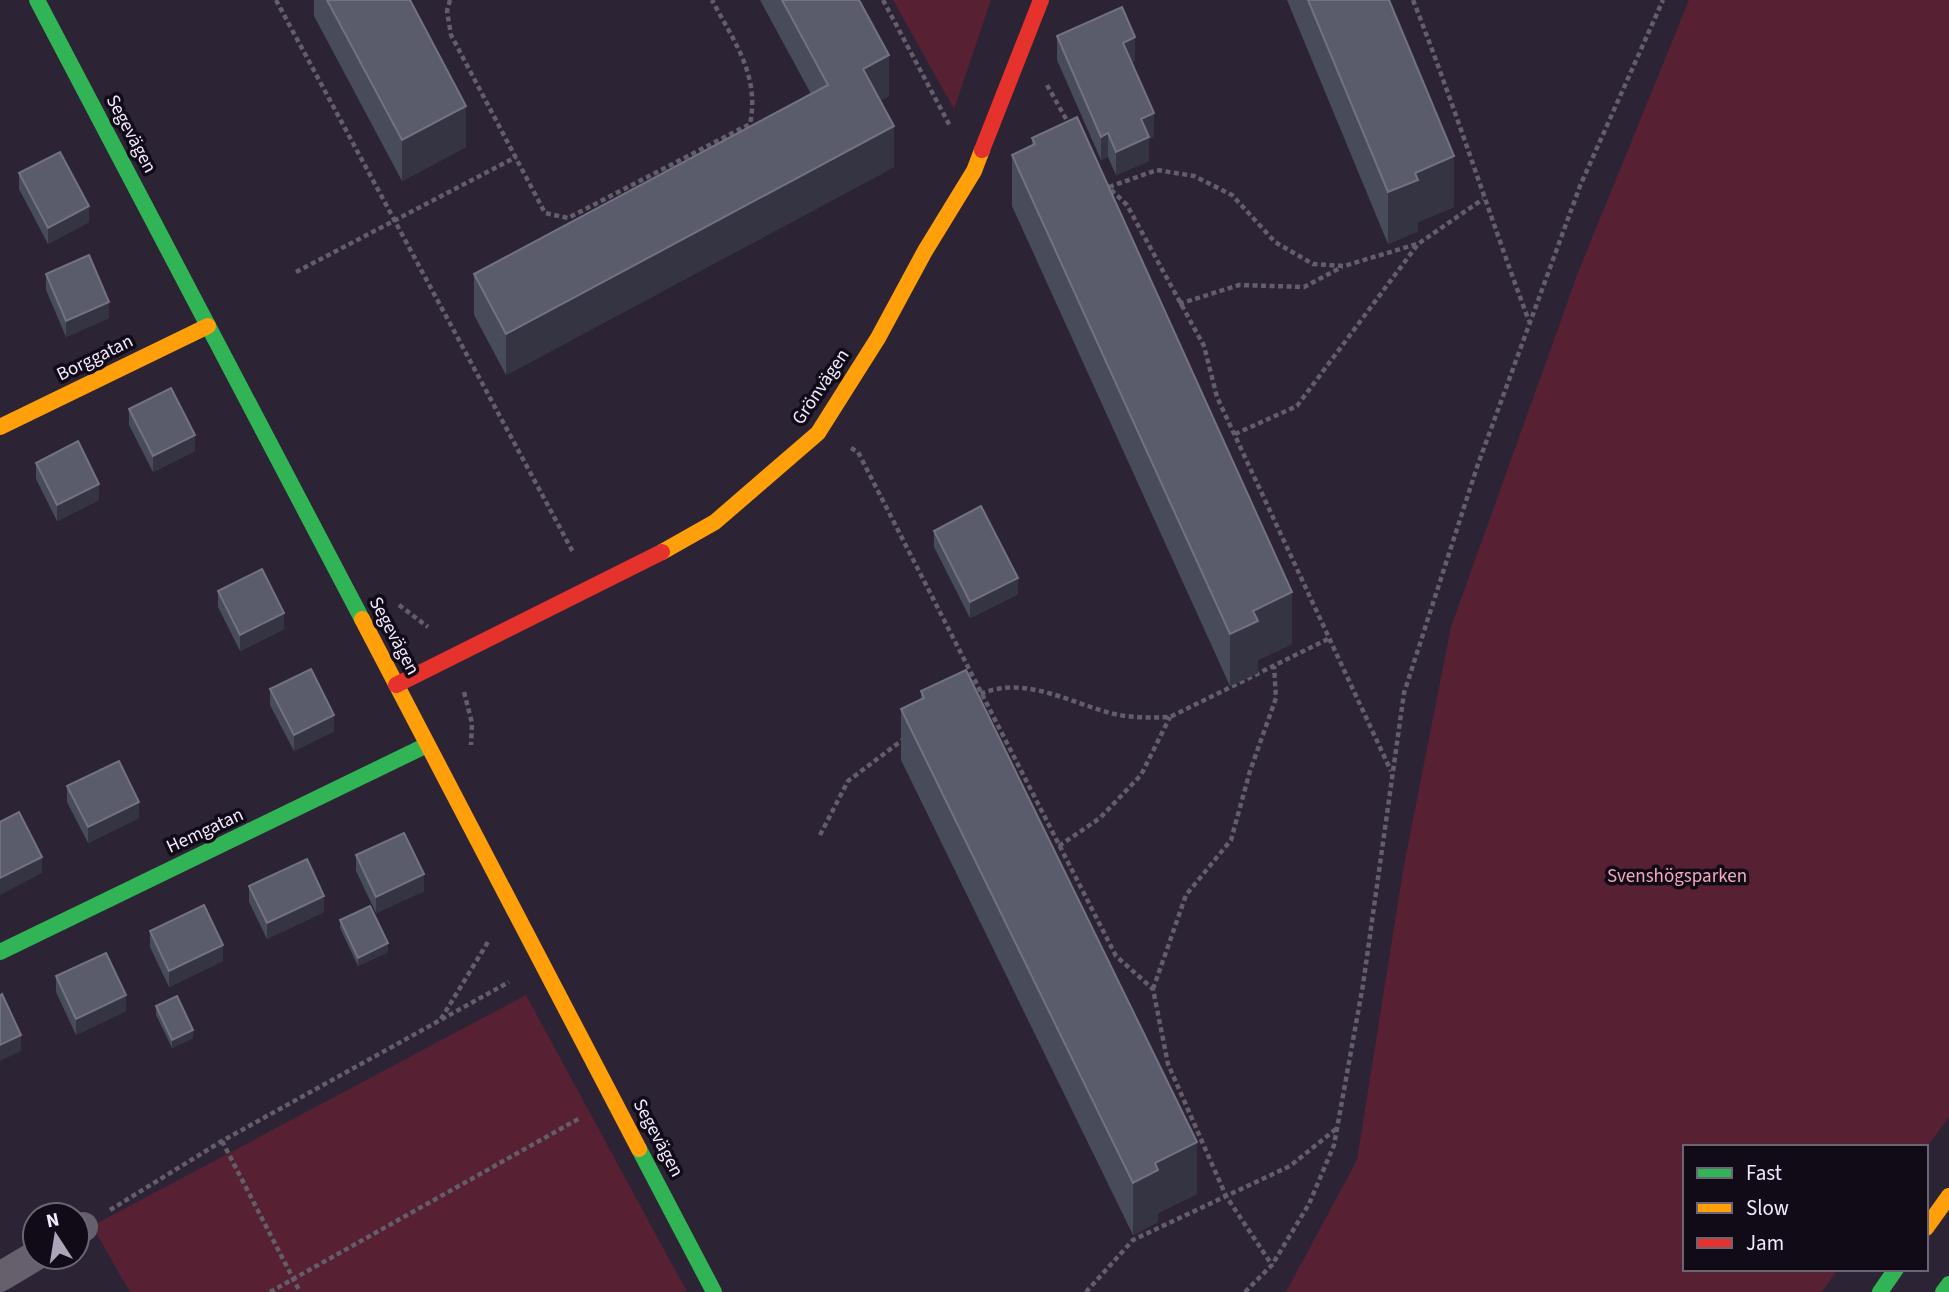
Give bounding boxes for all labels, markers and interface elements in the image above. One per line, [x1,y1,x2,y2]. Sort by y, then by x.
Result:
street label: Segevägen [99,90,163,178]
street label: Borggatan [52,328,138,388]
street label: Grönvägen [786,344,856,430]
street label: Segevägen [362,592,426,680]
street label: Hemgatan [162,801,248,861]
park label: Svenshögsparken [1607,863,1747,890]
street label: Segevägen [626,1094,690,1182]
legend [1683,1145,1928,1271]
text: Fast [1746,1158,1782,1188]
text: Slow [1746,1193,1789,1223]
north arrow [21,1201,91,1271]
text: N [44,1206,62,1235]
text: Jam [1746,1228,1784,1258]

